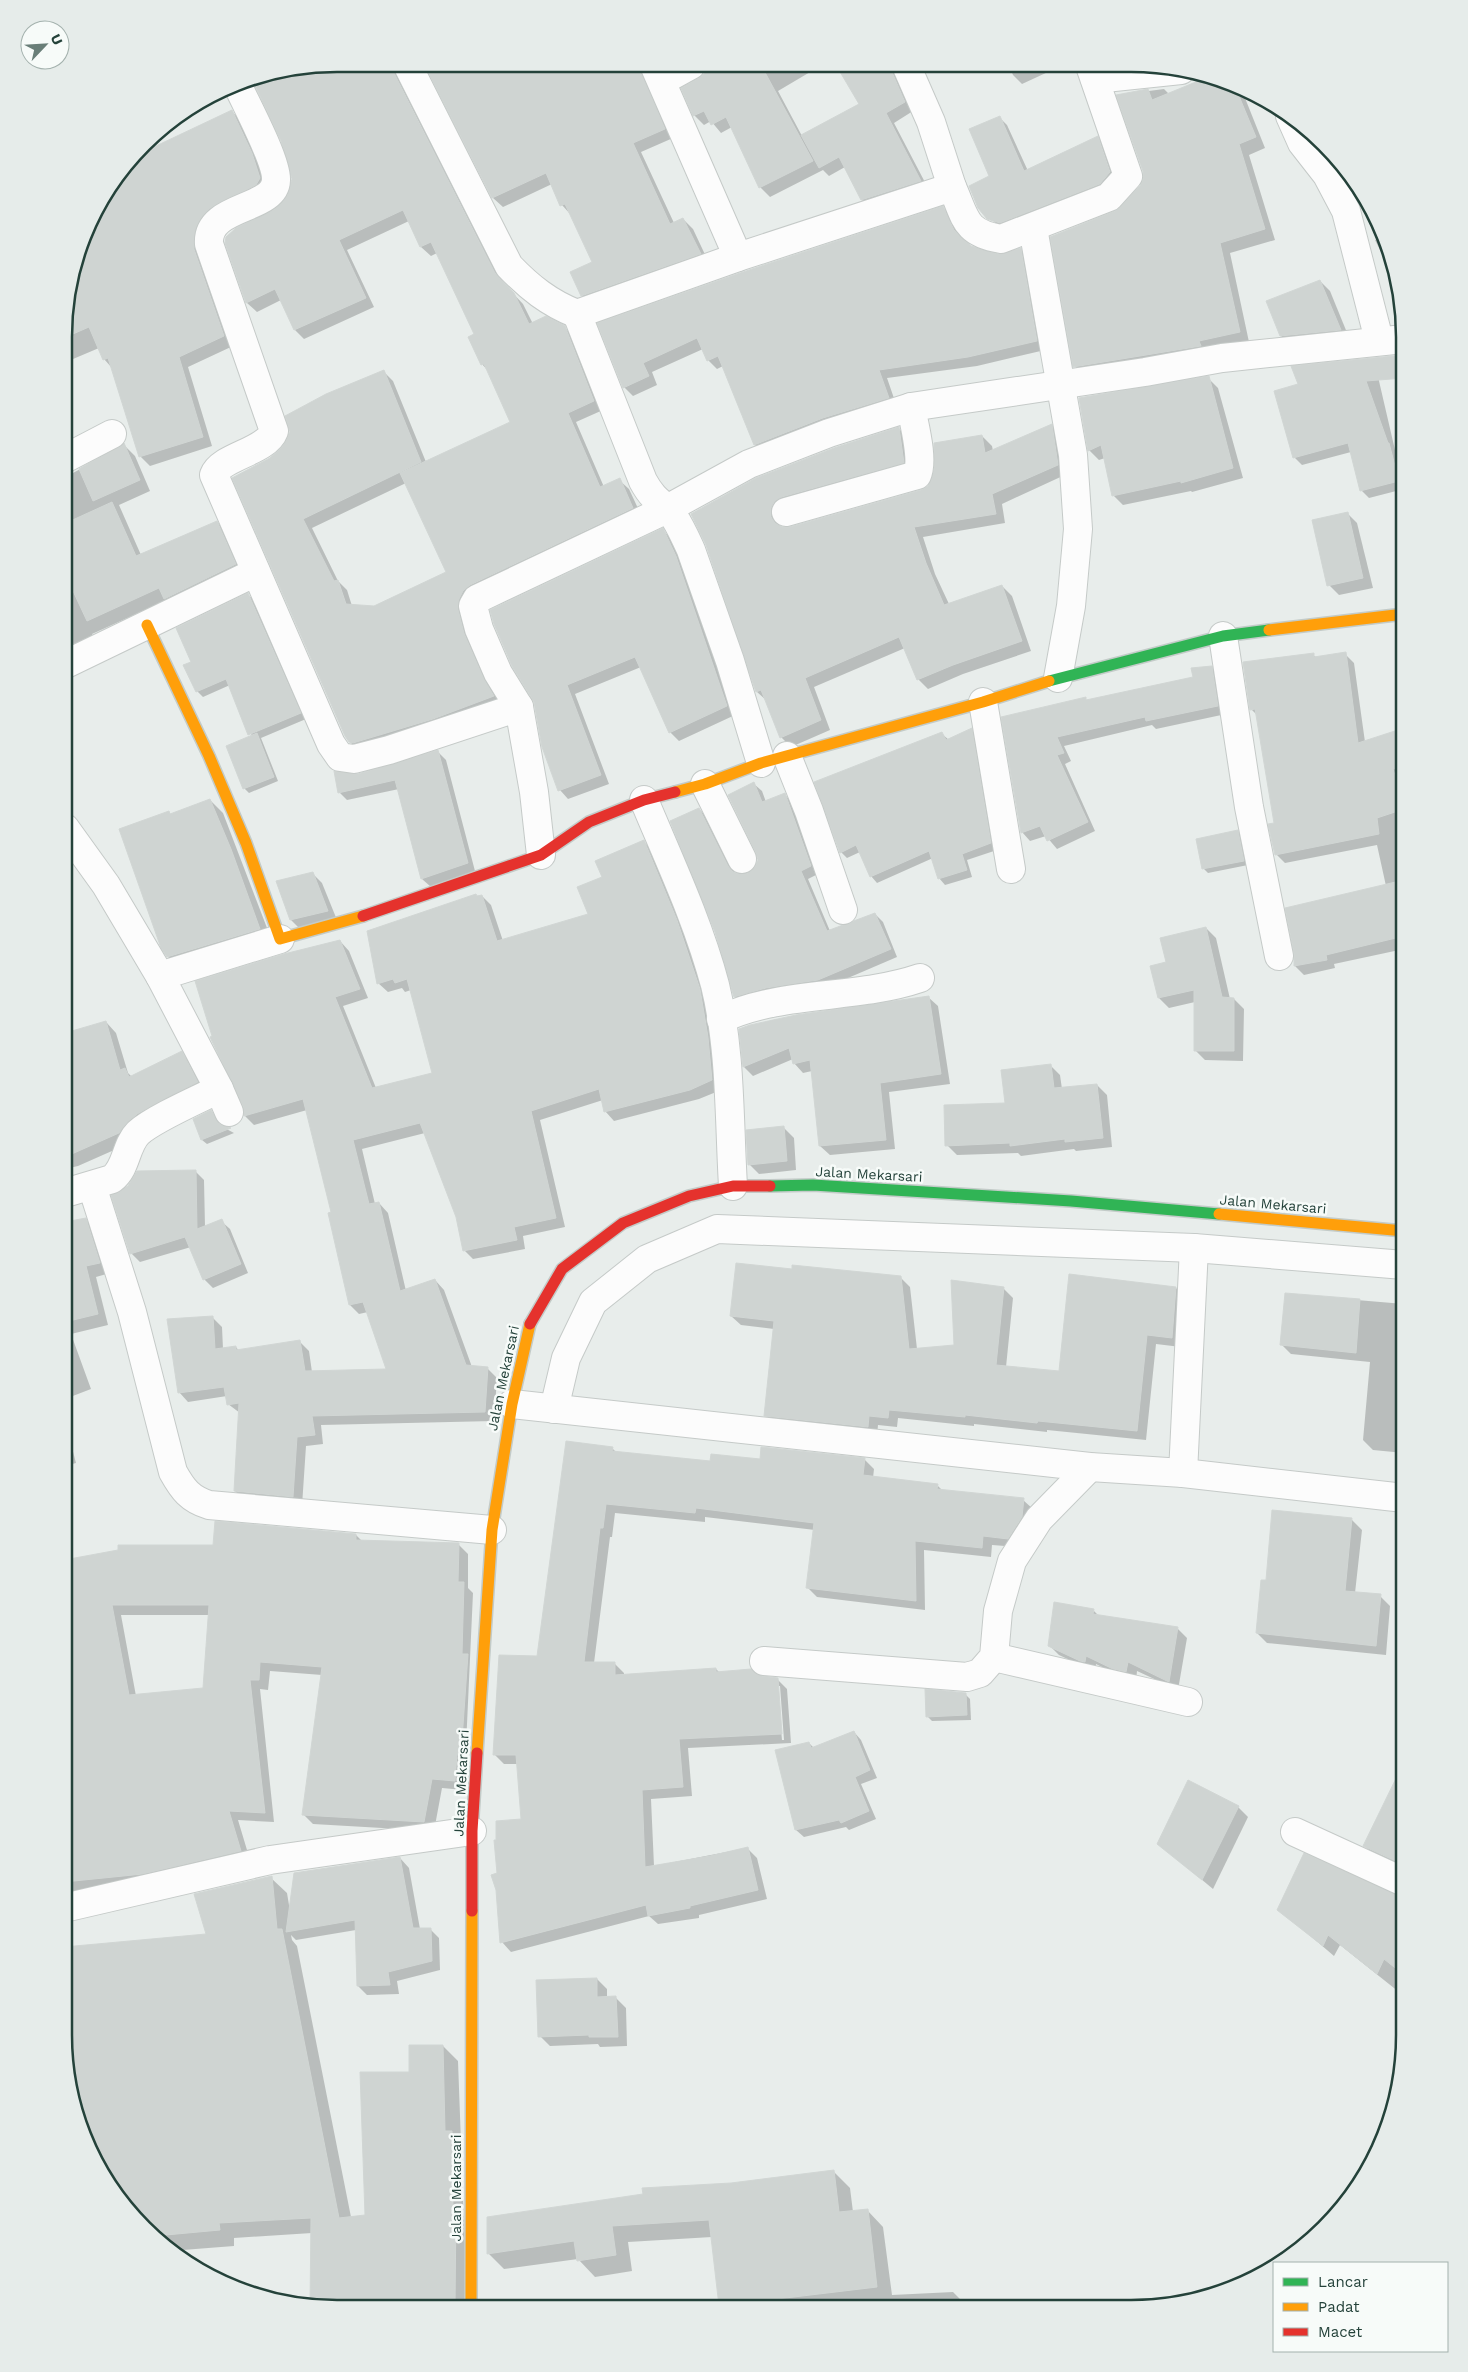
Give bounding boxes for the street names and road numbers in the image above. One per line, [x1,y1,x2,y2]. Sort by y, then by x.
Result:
street label: Jalan Mekarsari [815,1163,923,1185]
street label: Jalan Mekarsari [1219,1191,1327,1217]
street label: Jalan Mekarsari [484,1324,522,1432]
street label: Jalan Mekarsari [450,1729,472,1837]
street label: Jalan Mekarsari [448,2134,464,2242]

